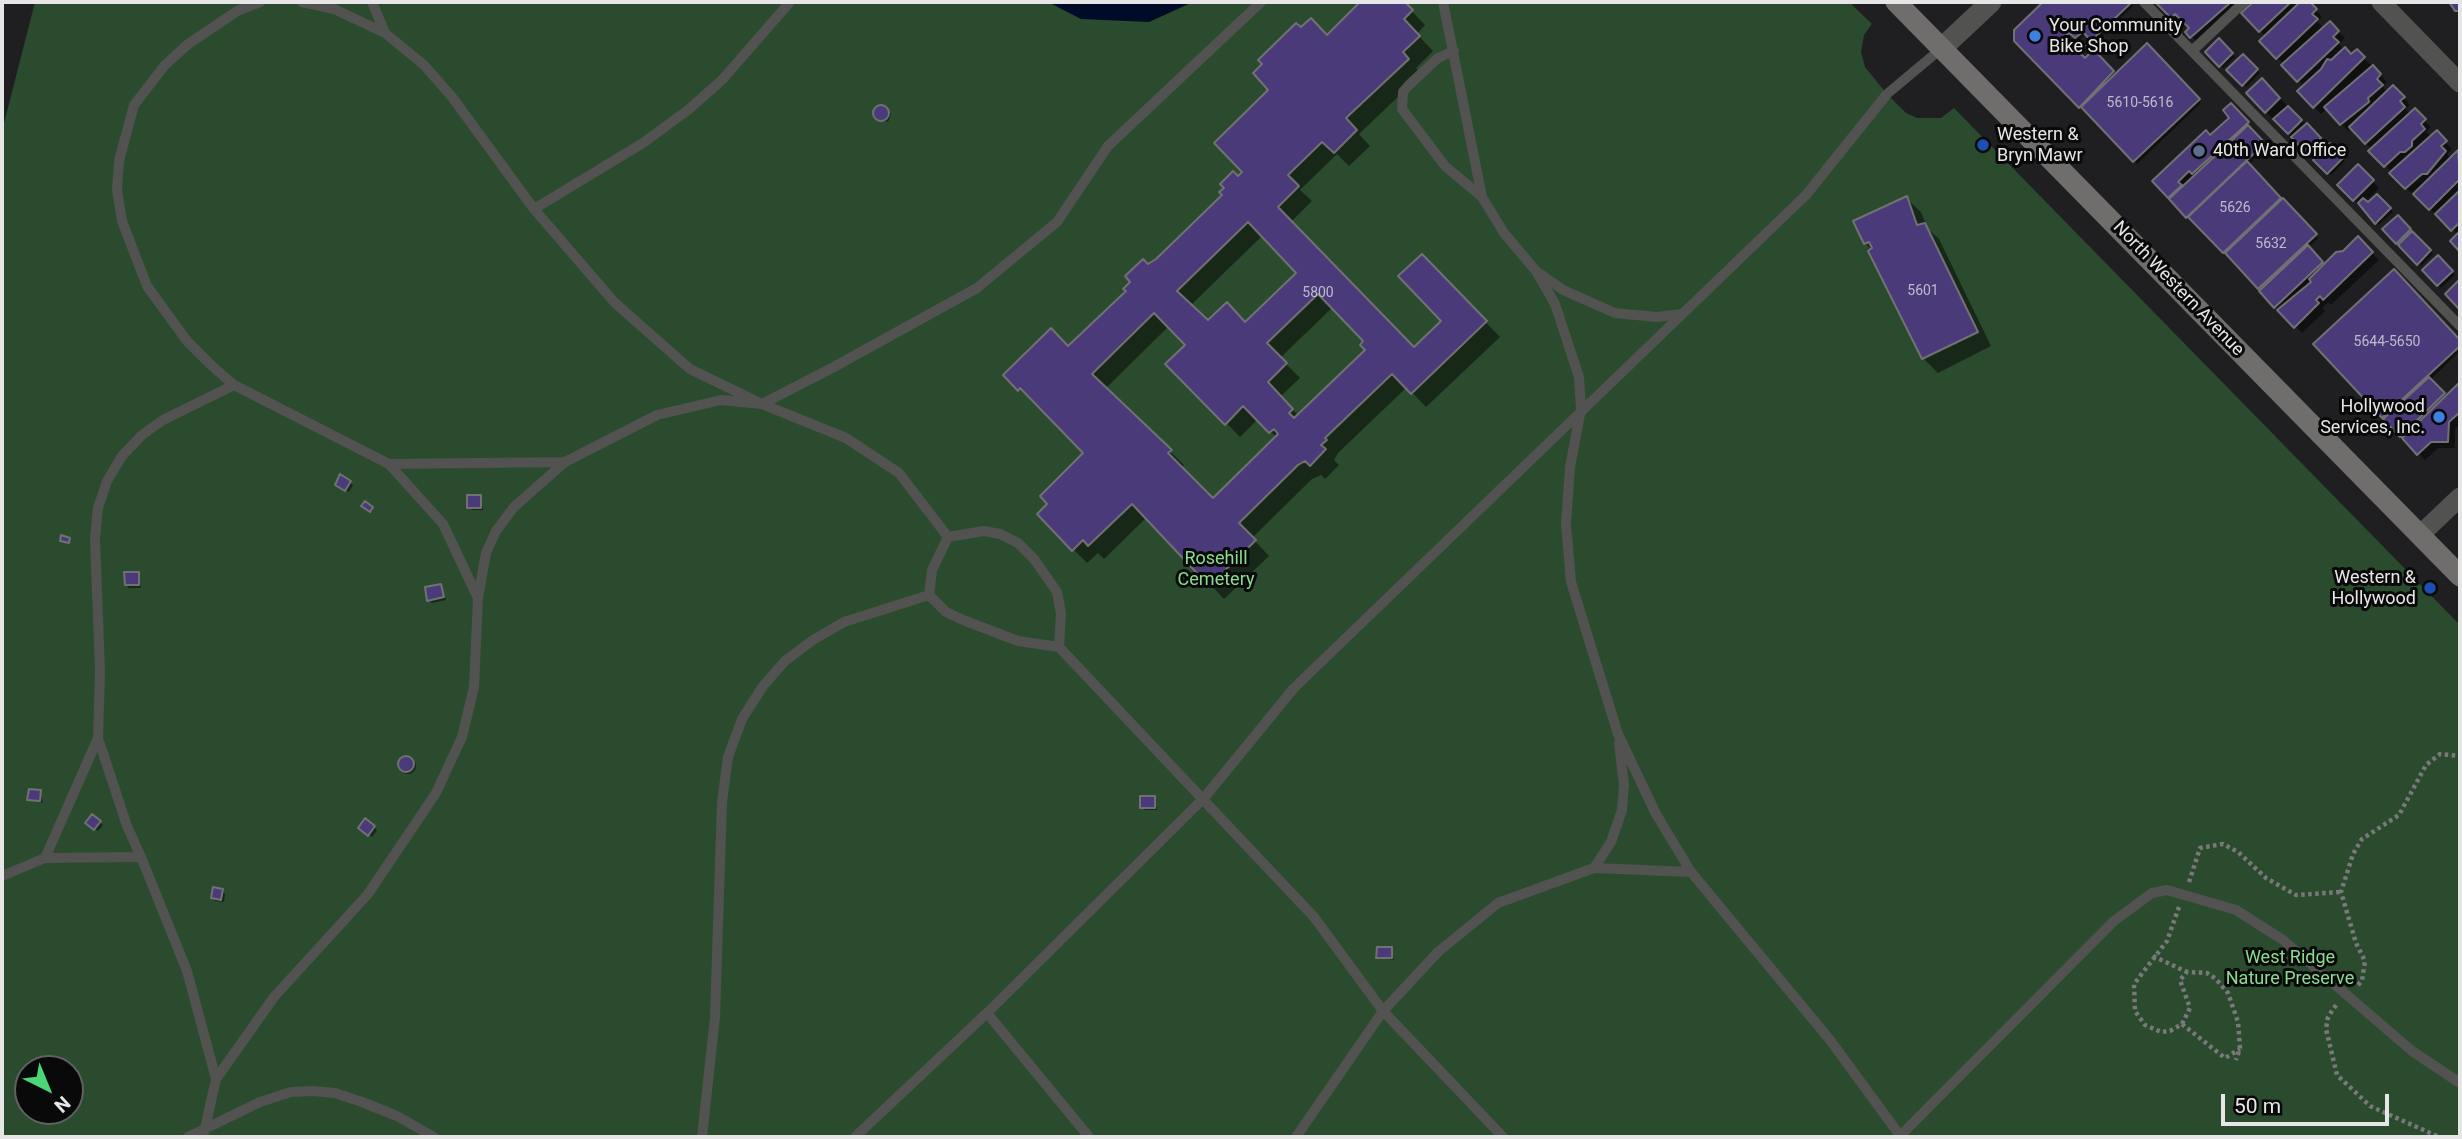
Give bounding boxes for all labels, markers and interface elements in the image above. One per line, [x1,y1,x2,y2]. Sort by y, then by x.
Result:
place label: Your Community Bike Shop [2049,15,2182,58]
marker: Your Community Bike Shop [2027,28,2043,44]
house number: 5610-5616 [2107,95,2173,111]
place label: Western & Bryn Mawr [1997,124,2083,166]
marker: Western & Bryn Mawr [1975,137,1991,153]
place label: 40th Ward Office [2213,140,2346,162]
marker: 40th Ward Office [2191,143,2207,159]
house number: 5626 [2219,200,2251,216]
street label: North Western Avenue [2108,217,2248,361]
house number: 5632 [2255,236,2287,252]
house number: 5601 [1907,283,1939,299]
house number: 5800 [1302,285,1334,301]
house number: 5644-5650 [2354,334,2420,350]
place label: Hollywood Services, Inc. [2320,396,2425,438]
marker: Hollywood Services, Inc. [2431,409,2447,425]
park label: Rosehill Cemetery [1178,548,1254,590]
place label: Western & Hollywood [2331,567,2416,610]
marker: Western & Hollywood [2422,580,2438,596]
park label: West Ridge Nature Preserve [2226,947,2354,990]
north arrow [14,1055,84,1125]
scale bar [2224,1080,2392,1124]
text: N [50,1091,75,1117]
text: 50 m [2234,1094,2281,1118]

